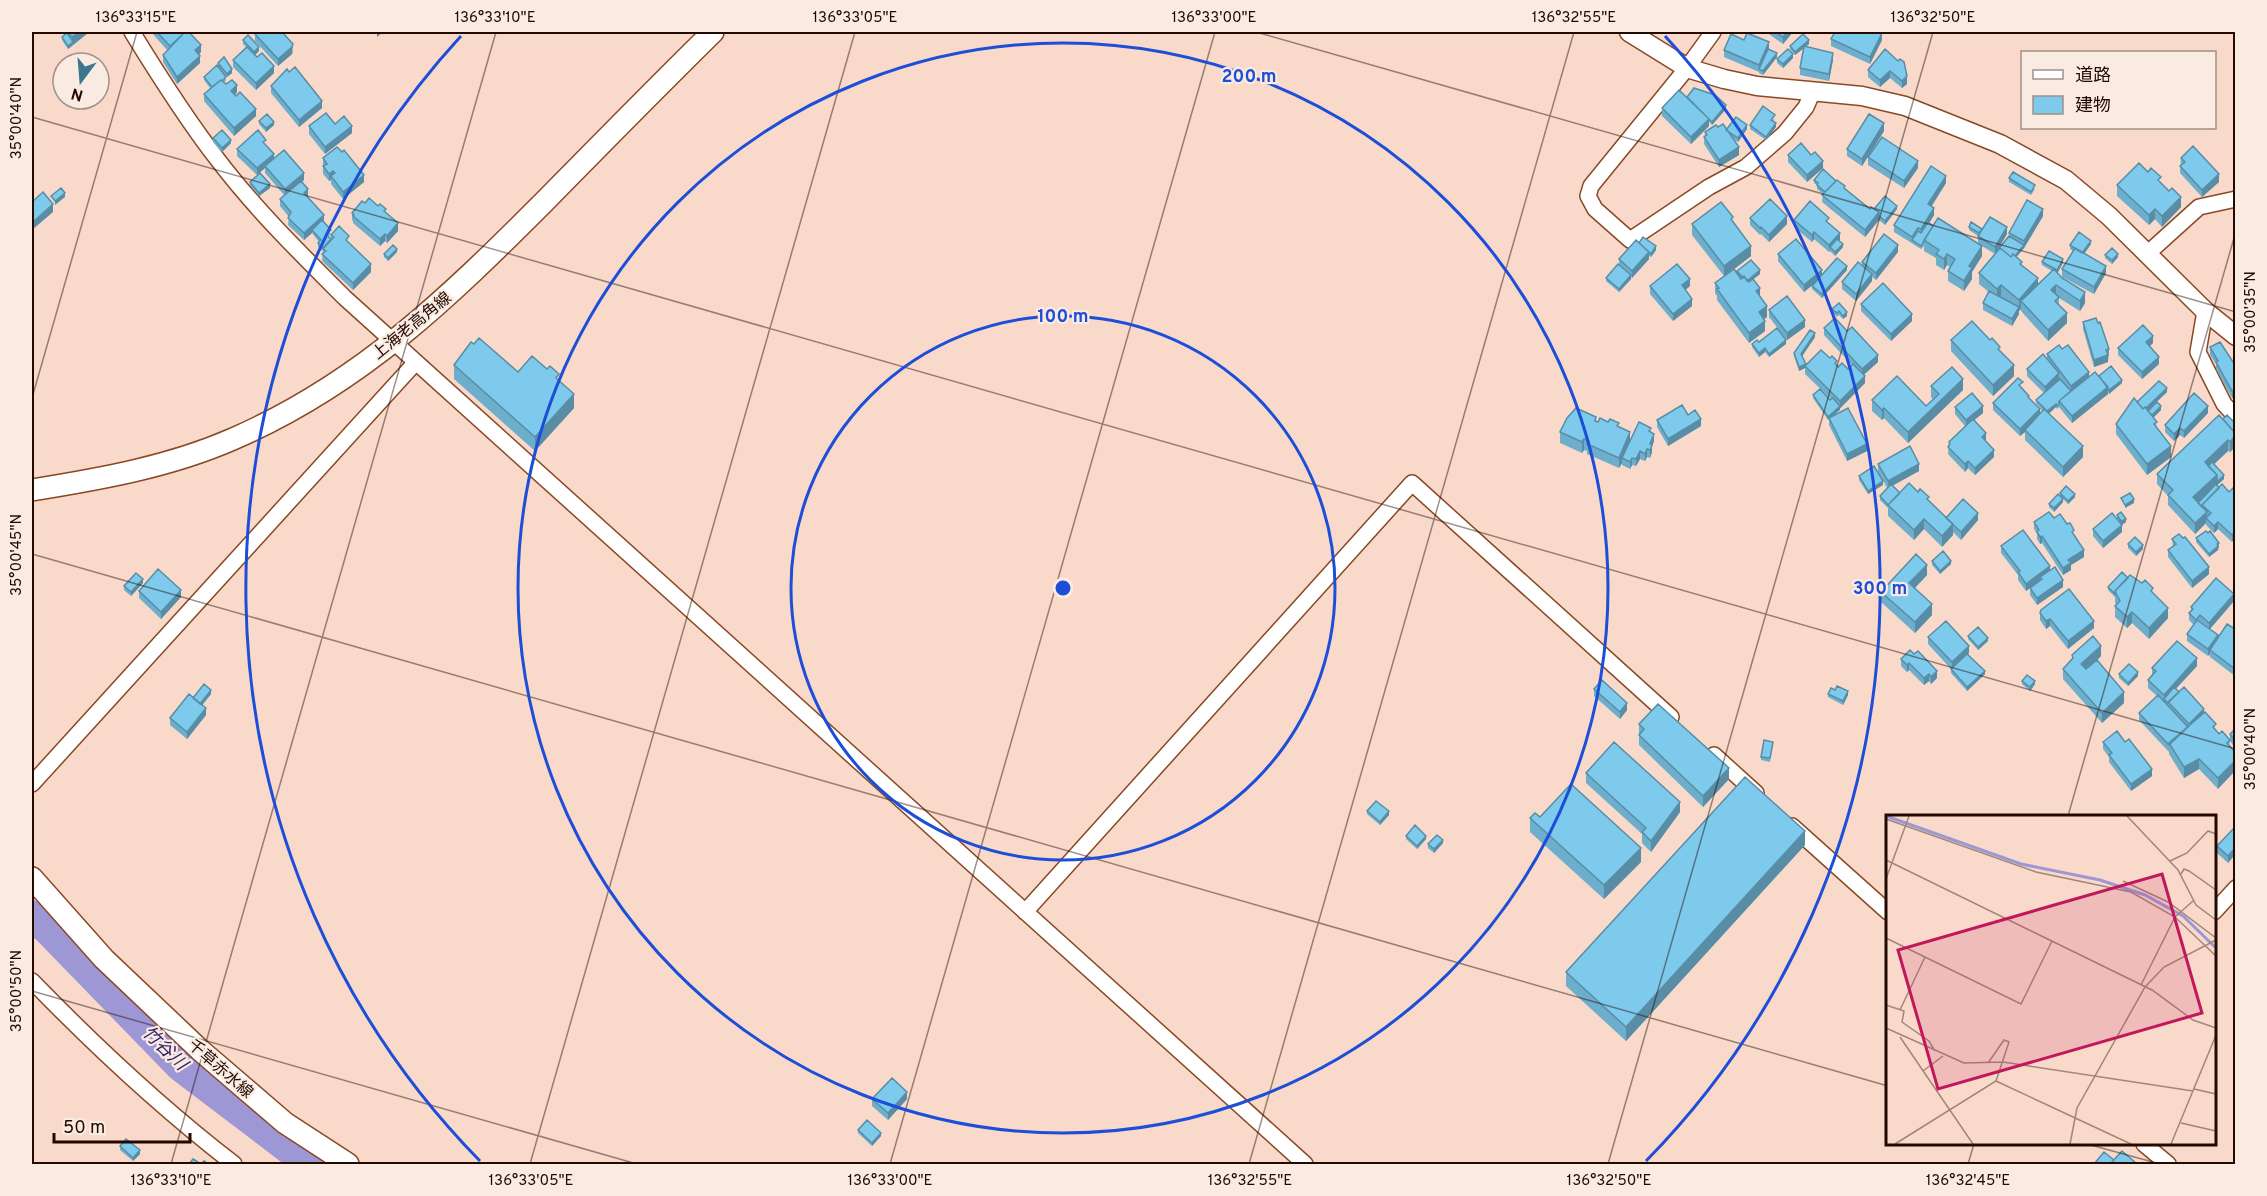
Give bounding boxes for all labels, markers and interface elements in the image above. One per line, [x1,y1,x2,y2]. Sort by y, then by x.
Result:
text: 136°33'15"E [96,9,176,28]
text: 136°33'10"E [454,9,536,28]
text: 136°33'05"E [813,9,897,28]
text: 136°33'00"E [1171,9,1257,28]
text: 136°32'55"E [1532,9,1616,28]
text: 136°32'50"E [1891,9,1975,28]
north arrow [51,51,111,111]
legend [2021,51,2216,129]
text: 道路 [2075,65,2111,88]
text: 200 m [1221,66,1277,89]
text: 35°00'40"N [8,77,27,159]
text: N [69,82,86,105]
text: 建物 [2075,95,2111,118]
text: 35°00'35"N [2242,271,2261,353]
street label: 上海老高角線 [369,289,456,365]
text: 100 m [1037,306,1089,329]
text: 35°00'45"N [8,514,27,596]
centre of rings [1053,578,1073,598]
text: 300 m [1853,578,1907,601]
text: 35°00'40"N [2242,708,2261,790]
inset map [1886,815,2216,1145]
text: 35°00'50"N [8,950,27,1032]
water label: 竹谷川 [137,1022,193,1077]
street label: 千草赤水線 [183,1036,256,1103]
scale bar [54,1106,190,1144]
text: 50 m [63,1117,105,1140]
text: 136°33'10"E [130,1172,212,1191]
text: 136°33'05"E [489,1172,573,1191]
text: 136°33'00"E [847,1172,933,1191]
text: 136°32'55"E [1208,1172,1292,1191]
text: 136°32'50"E [1567,1172,1651,1191]
text: 136°32'45"E [1926,1172,2010,1191]

